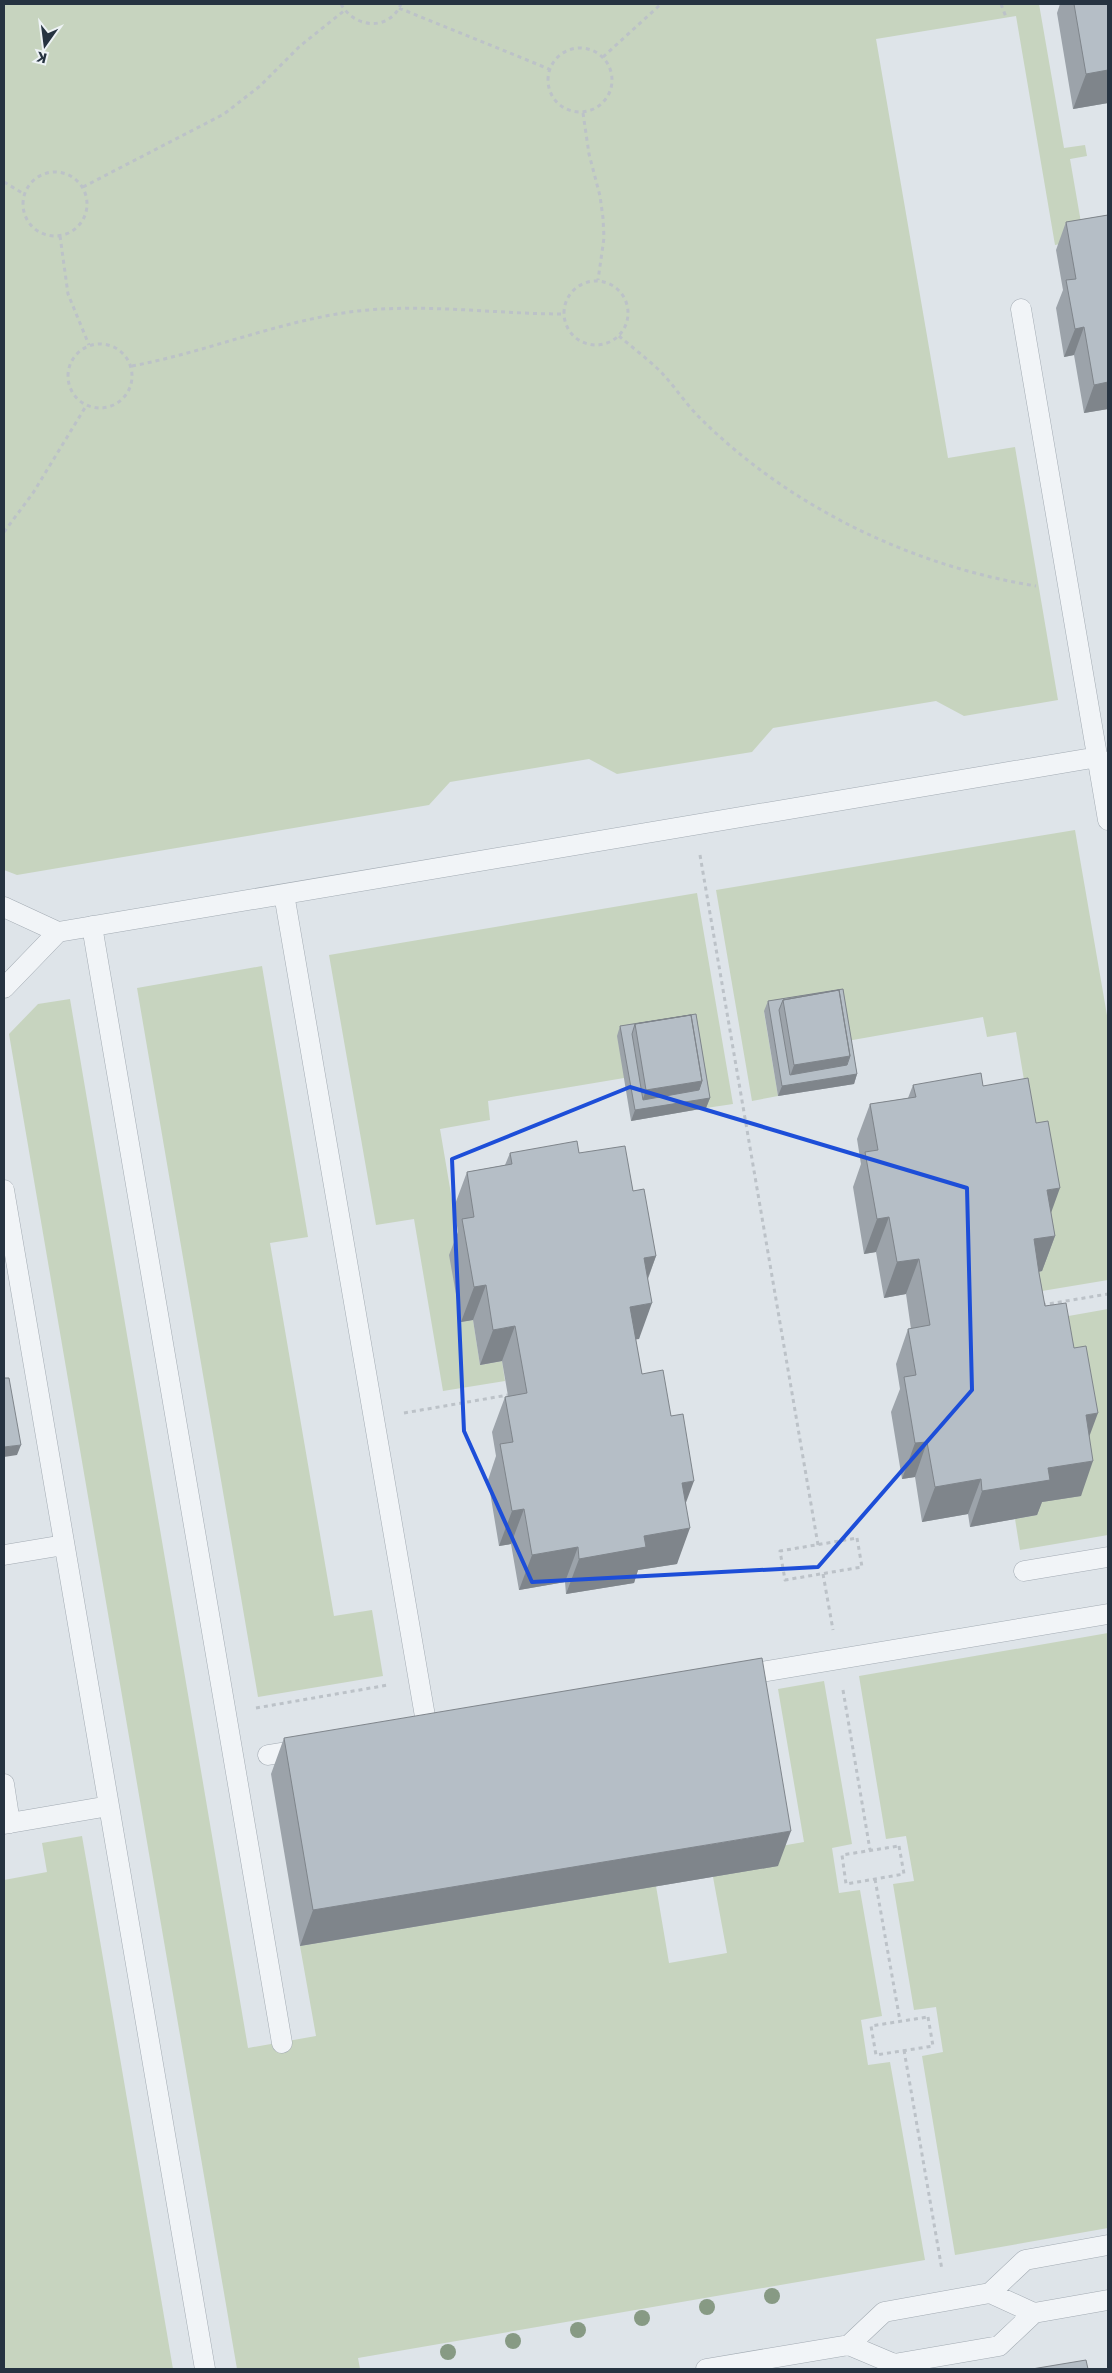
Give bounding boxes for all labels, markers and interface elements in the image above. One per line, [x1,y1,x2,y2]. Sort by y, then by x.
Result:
north arrow [20,20,70,70]
text: K [34,47,49,69]

